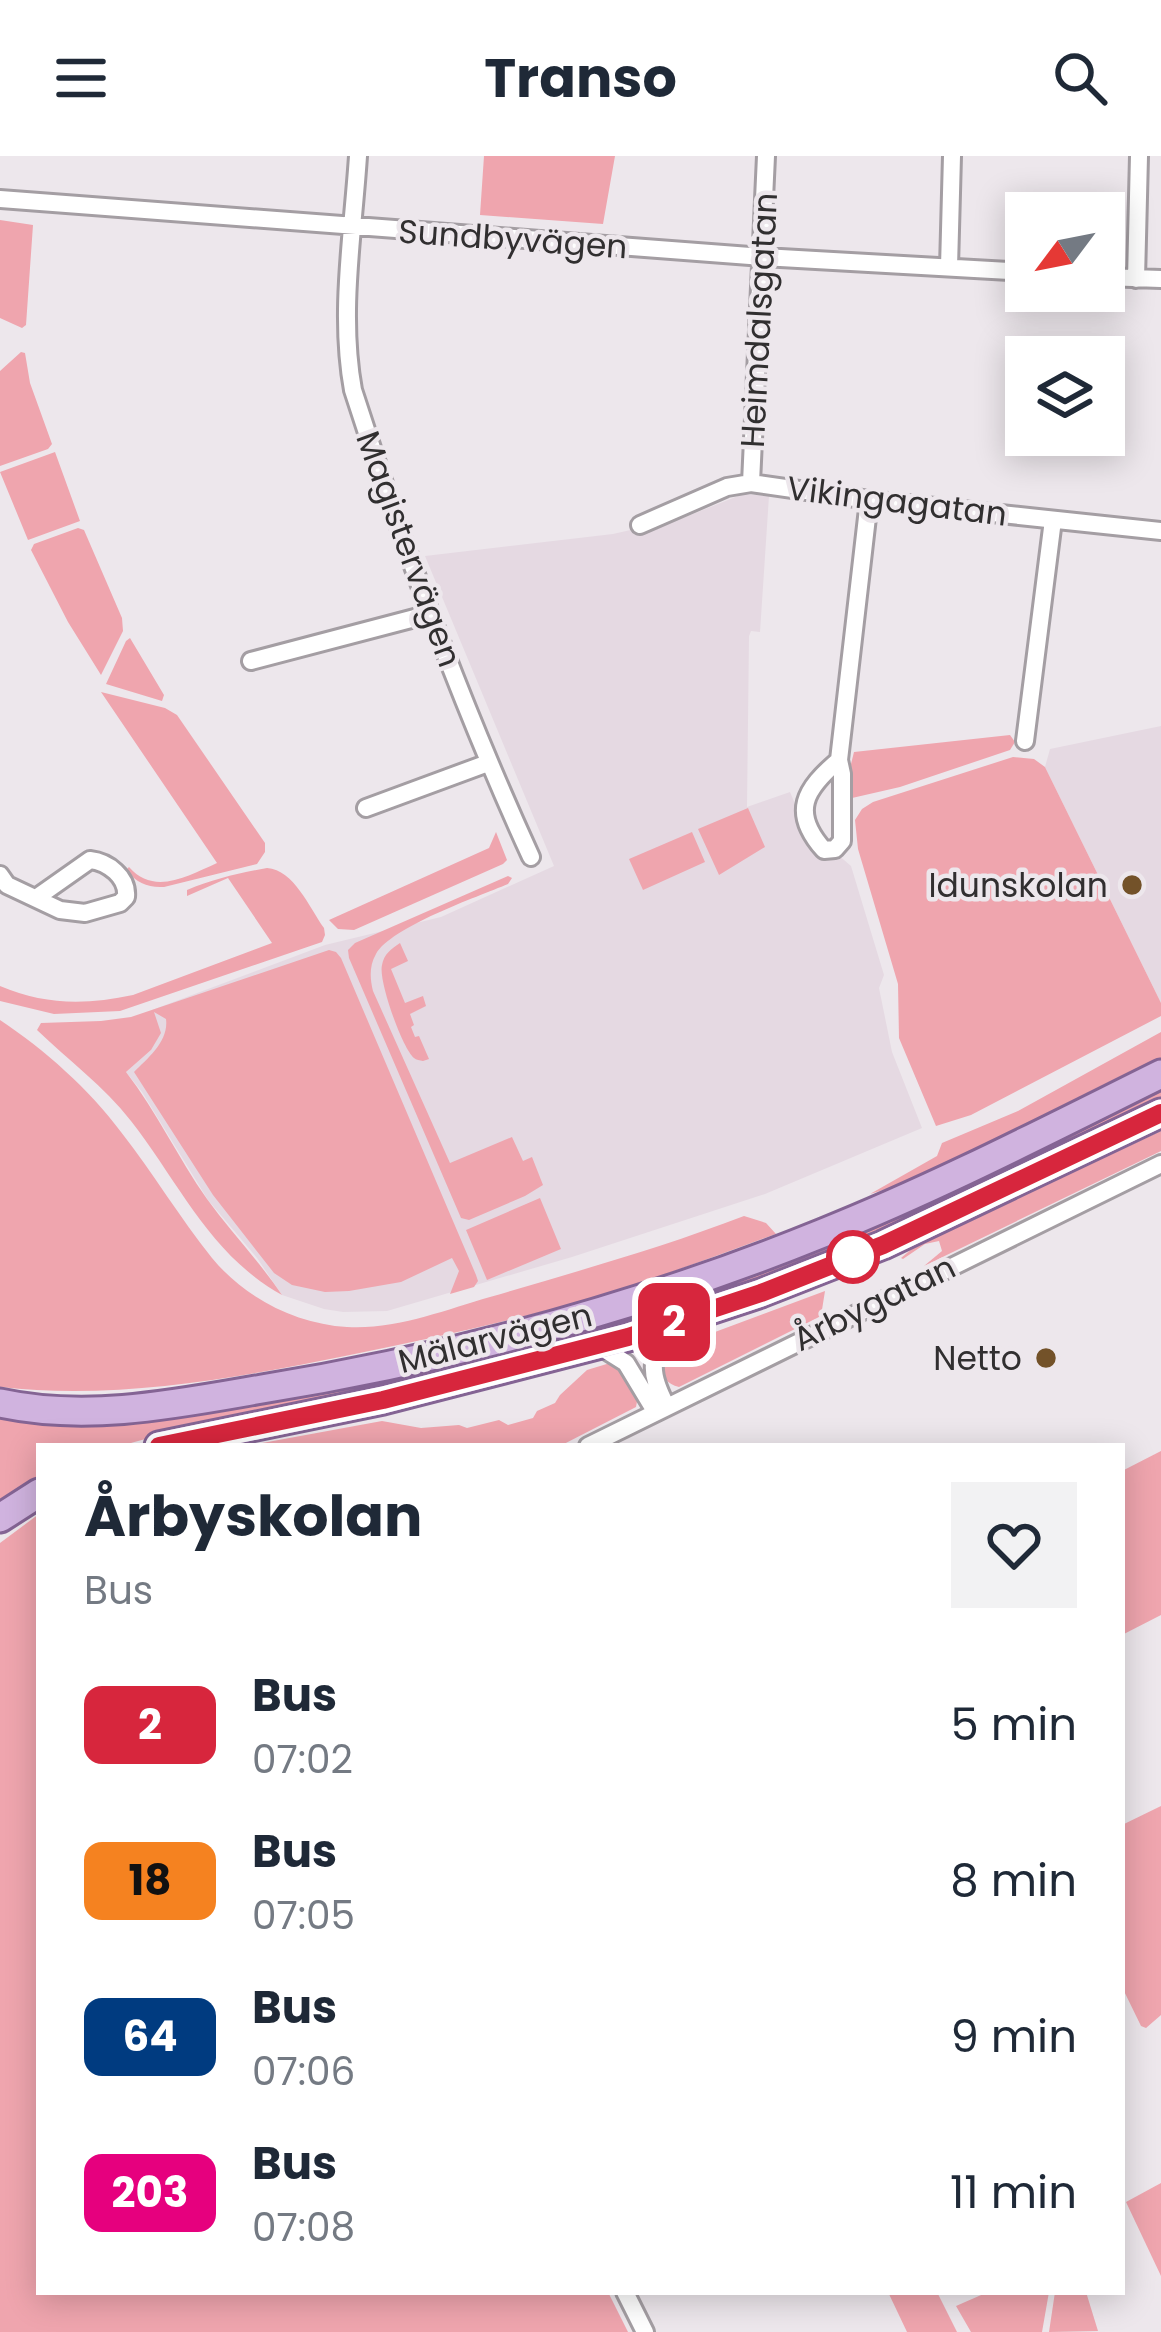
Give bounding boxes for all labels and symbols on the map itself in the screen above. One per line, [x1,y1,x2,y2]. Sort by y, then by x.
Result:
street label: Heimdalsgatan [729,191,789,449]
north arrow [1005,192,1125,312]
street label: Sundbyvägen [397,208,629,270]
street label: Magistervägen [345,424,473,674]
street label: Vikingagatan [784,464,1010,538]
place label: Idunskolan [928,862,1108,909]
marker: Idunskolan [1119,872,1145,898]
unlabelled marker [828,1232,878,1282]
street label: Årbygatan [785,1243,963,1363]
line badge: 2 [635,1283,713,1361]
street label: Mälarvägen [393,1291,597,1385]
place label: Netto [933,1335,1022,1382]
marker: Netto [1033,1345,1059,1371]

